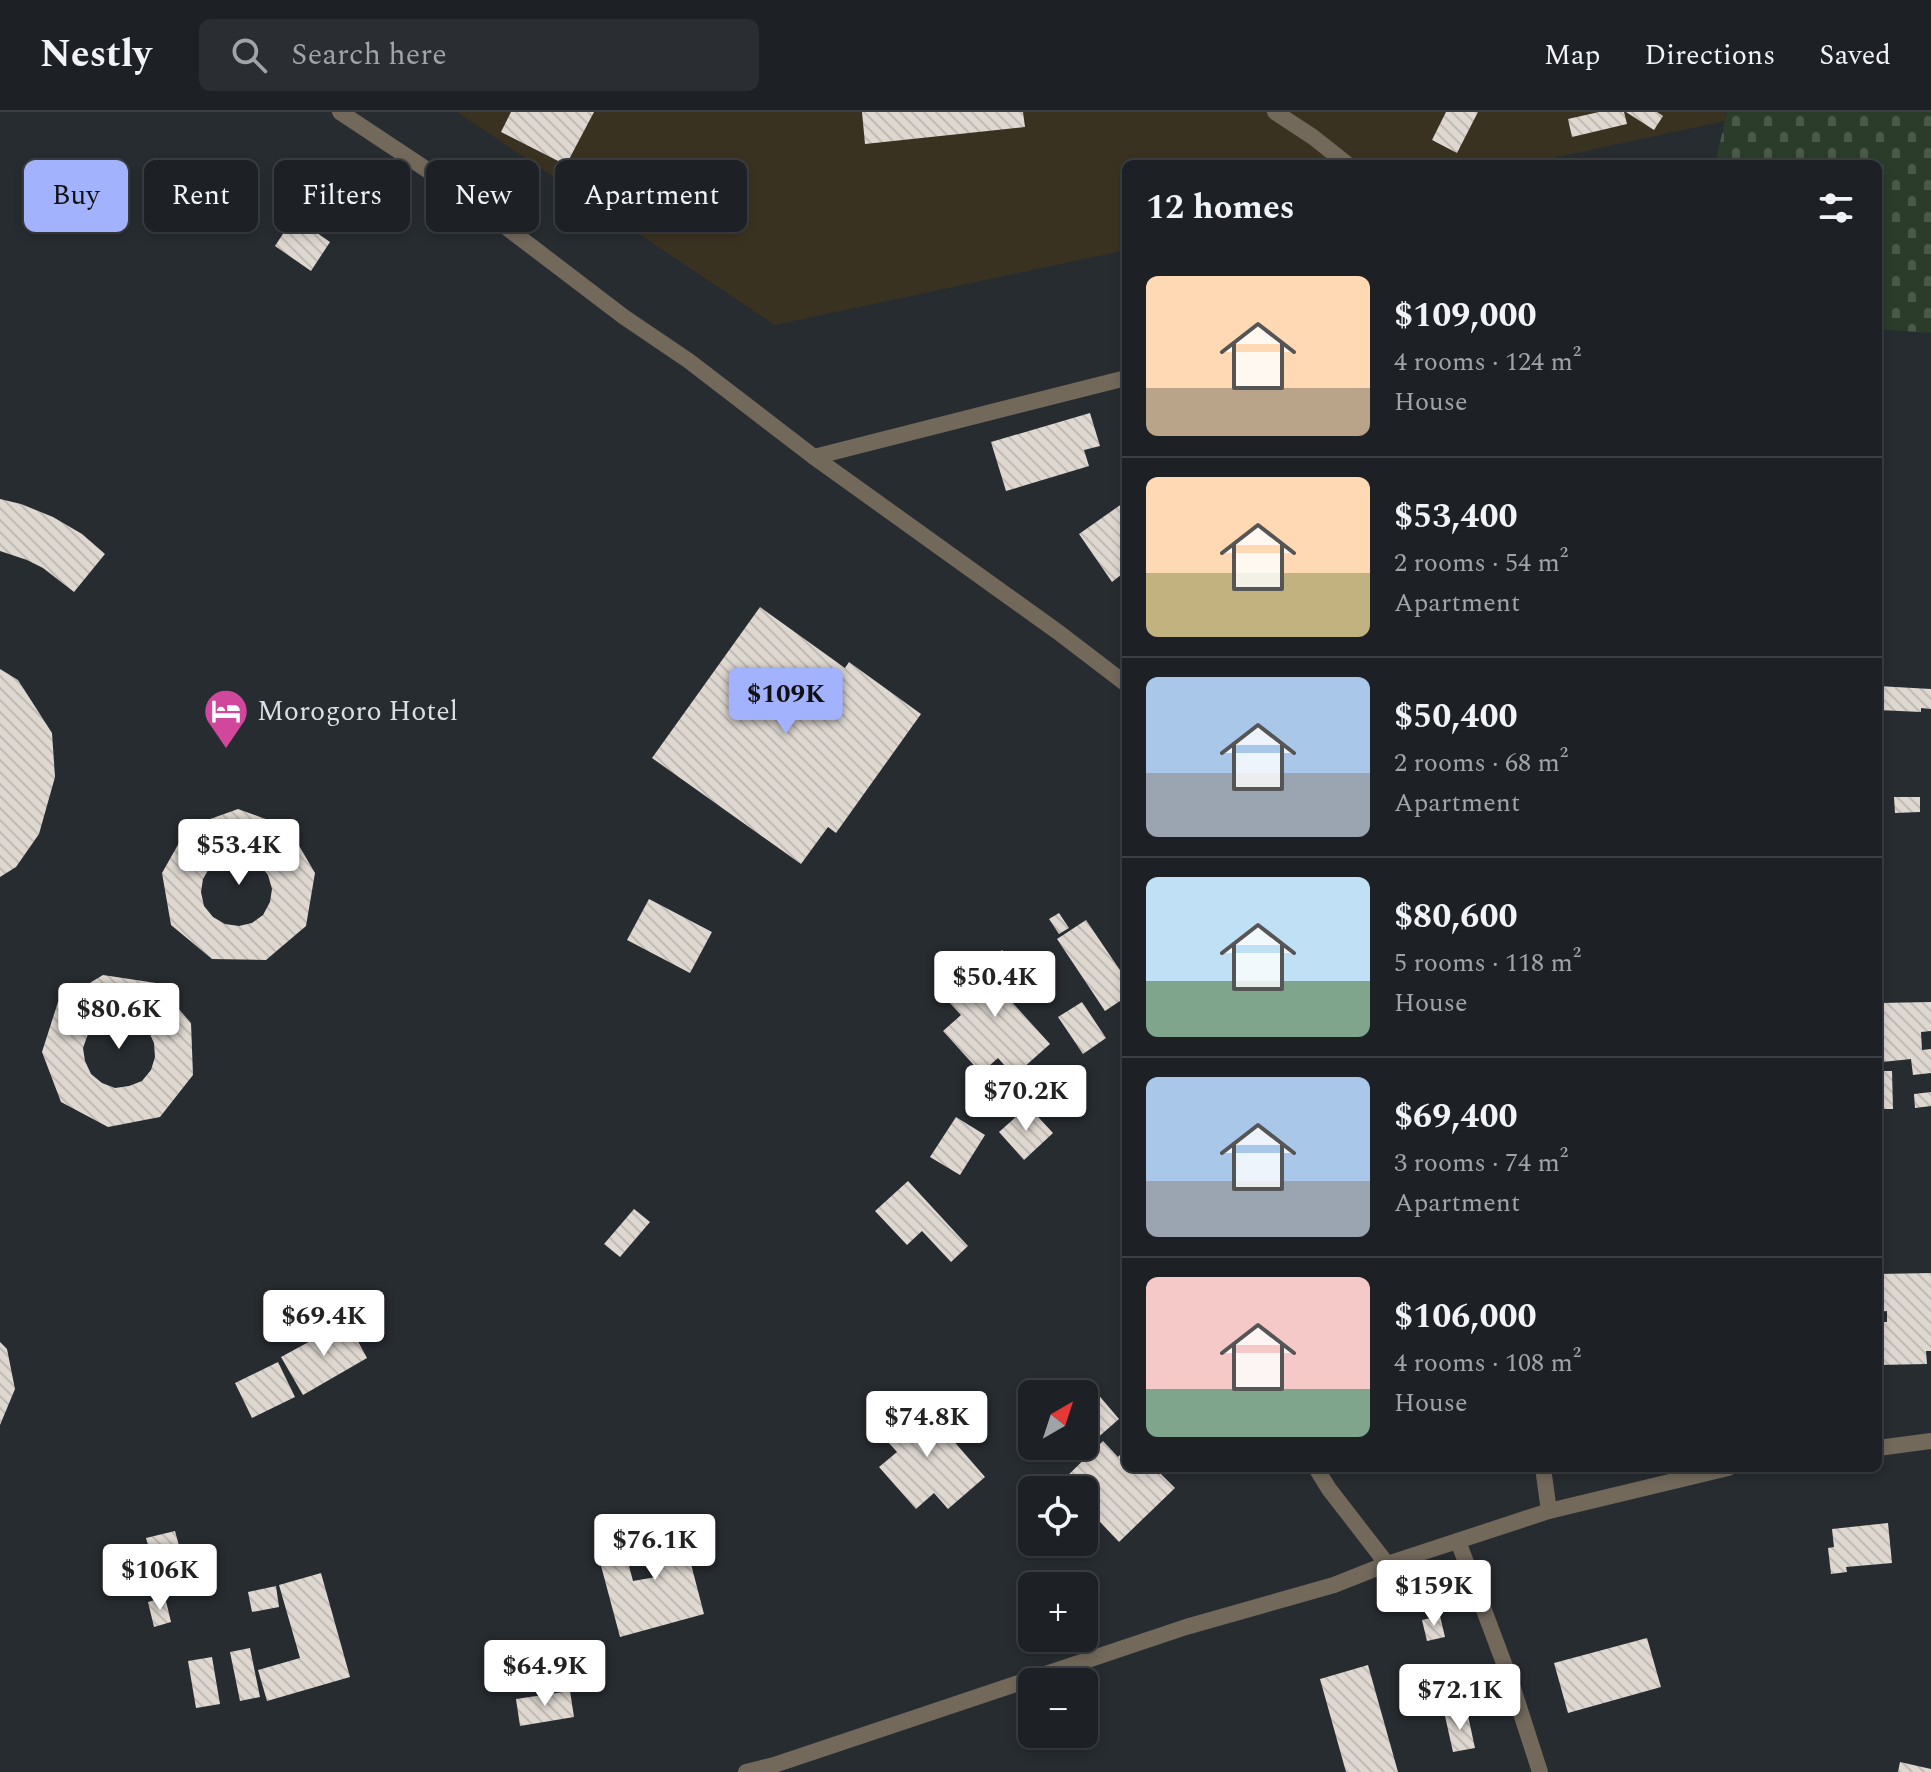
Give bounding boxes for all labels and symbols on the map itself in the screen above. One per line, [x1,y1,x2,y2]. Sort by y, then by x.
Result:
pin: $109K [730,668,842,736]
hotel icon: Morogoro Hotel [202,687,250,750]
place label: Morogoro Hotel [257,690,458,733]
pin: $53.4K [174,819,304,887]
pin: $50.4K [930,951,1060,1019]
pin: $80.6K [54,983,184,1051]
pin: $70.2K [961,1065,1091,1133]
pin: $69.4K [259,1290,389,1358]
north arrow [1018,1380,1098,1460]
pin: $74.8K [862,1391,992,1459]
pin: $76.1K [590,1514,720,1582]
pin: $106K [104,1544,216,1612]
pin: $159K [1378,1560,1490,1628]
pin: $64.9K [480,1640,610,1708]
pin: $72.1K [1395,1664,1525,1732]

